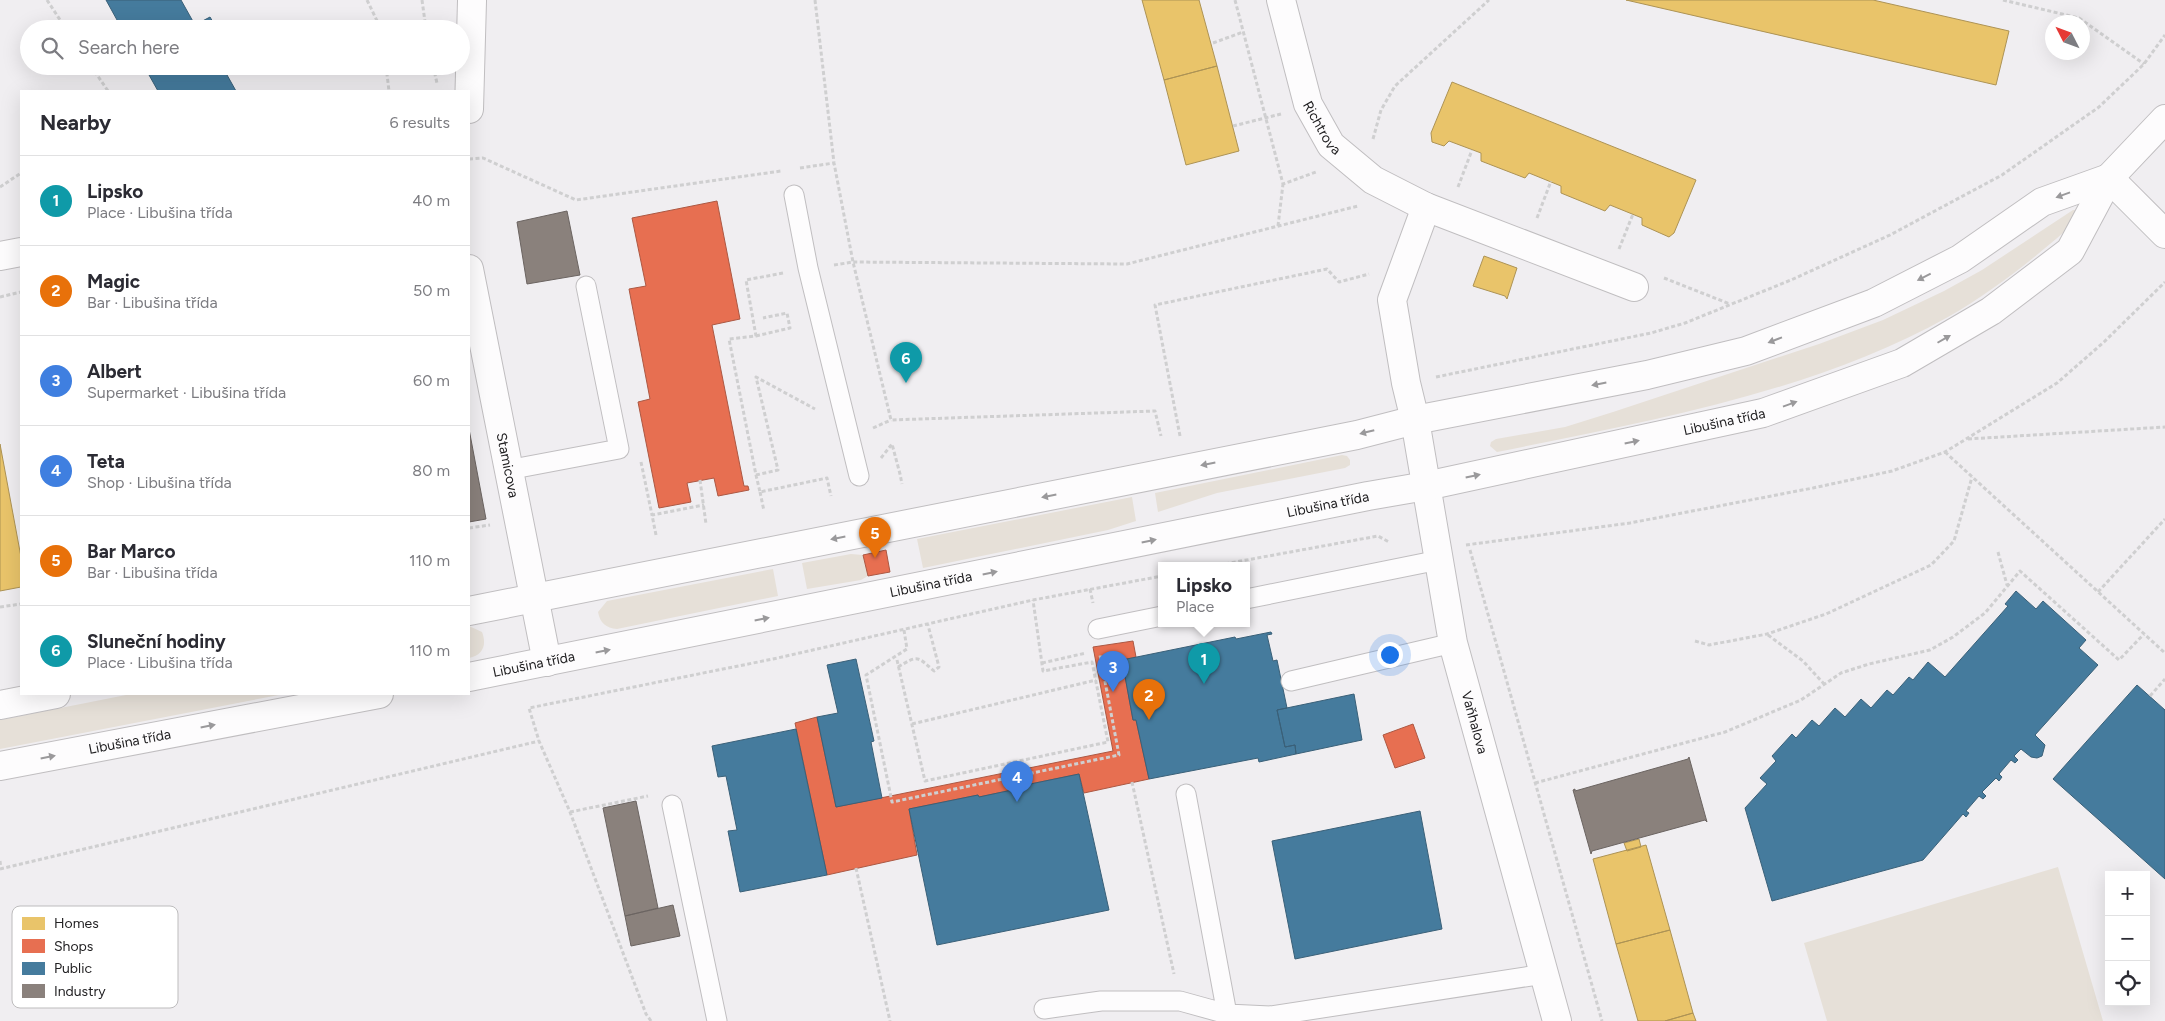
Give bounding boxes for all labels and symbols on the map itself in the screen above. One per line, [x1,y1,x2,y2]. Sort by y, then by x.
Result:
north arrow [2045,15,2090,60]
street label: Richtrova [1299,98,1344,159]
one-way arrow [2055,191,2070,199]
one-way arrow [1917,273,1931,281]
one-way arrow [1937,335,1952,343]
one-way arrow [1767,337,1782,344]
pin: 6 [890,342,922,383]
one-way arrow [1592,380,1607,388]
one-way arrow [1783,400,1798,408]
street label: Libušina třída [1682,405,1767,439]
one-way arrow [1360,428,1375,436]
street label: Stamicova [493,431,522,499]
one-way arrow [1625,437,1641,445]
one-way arrow [1201,460,1216,468]
one-way arrow [1466,472,1481,480]
street label: Libušina třída [1285,488,1370,521]
one-way arrow [1040,492,1056,500]
pin: 5 [859,517,891,558]
one-way arrow [829,534,845,542]
one-way arrow [1141,537,1157,545]
street label: Libušina třída [888,568,973,601]
one-way arrow [982,569,998,577]
one-way arrow [754,615,769,623]
your location [1377,642,1403,668]
pin: 1 [1188,643,1220,684]
one-way arrow [595,646,611,654]
street label: Libušina třída [491,648,576,681]
pin: 3 [1097,651,1129,692]
pin: 2 [1133,679,1165,720]
street label: Vaňhalova [1458,689,1491,756]
one-way arrow [200,722,216,730]
street label: Libušina třída [87,726,172,758]
one-way arrow [40,752,56,760]
pin: 4 [1001,761,1033,802]
legend [12,906,178,1008]
text: Homes [54,915,99,932]
text: Shops [54,938,93,955]
text: Public [54,960,92,977]
text: Industry [54,983,106,1000]

